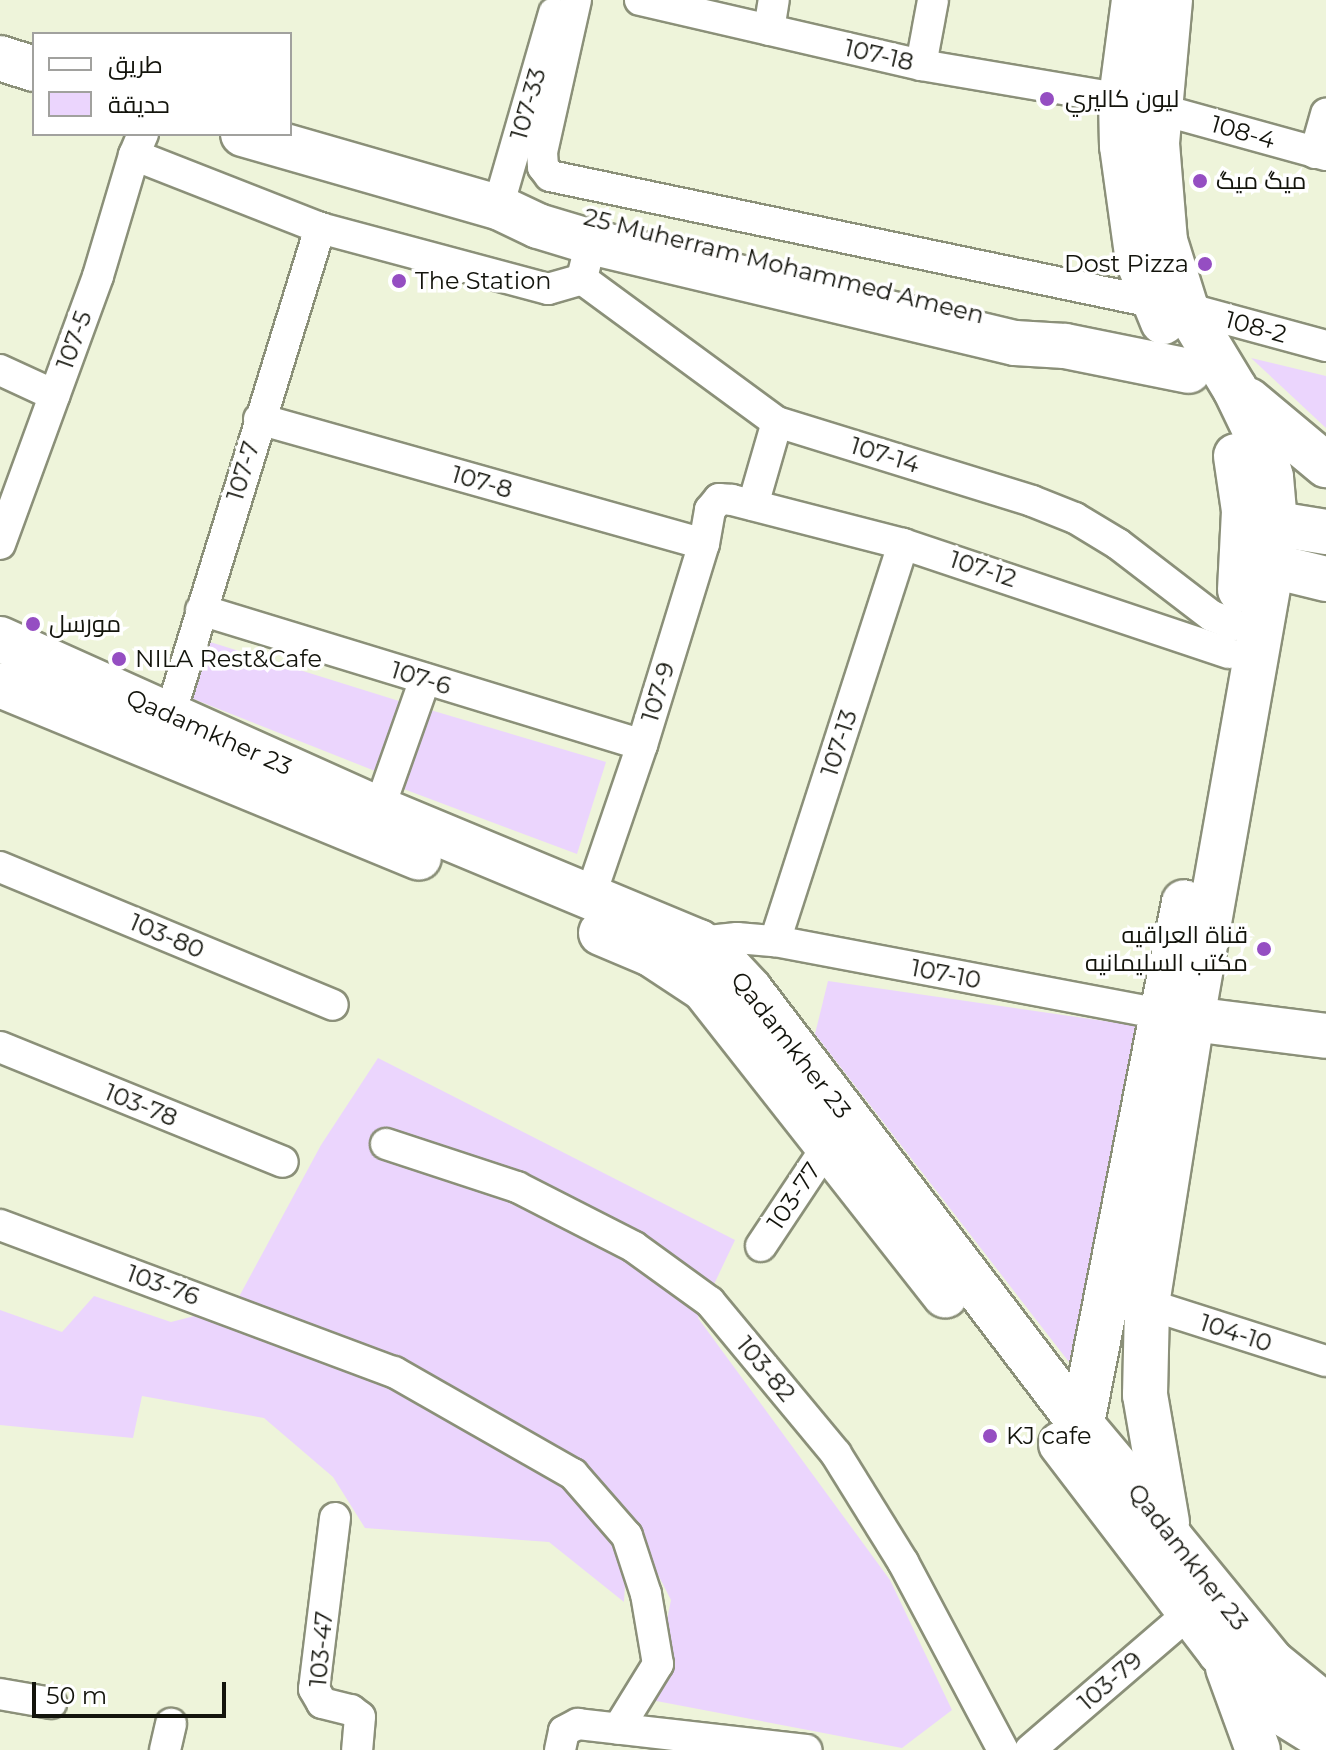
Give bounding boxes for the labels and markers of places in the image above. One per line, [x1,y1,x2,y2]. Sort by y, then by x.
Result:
place label: ليون كاليري [1065,85,1179,113]
marker: ليون كاليري [1036,88,1058,110]
place label: میگ میگ [1216,167,1306,195]
marker: میگ میگ [1191,172,1209,190]
place label: Dost Pizza [1064,250,1189,278]
marker: Dost Pizza [1196,255,1214,273]
place label: The Station [415,267,551,295]
marker: The Station [390,272,408,290]
place label: مورسل [49,610,121,638]
marker: مورسل [24,615,42,633]
place label: NILA Rest&Cafe [135,645,322,673]
marker: NILA Rest&Cafe [110,650,128,668]
place label: قناة العراقيه مكتب السليمانيه [1085,921,1248,977]
marker: قناة العراقيه مكتب السليمانيه [1255,940,1273,958]
place label: KJ cafe [1006,1422,1091,1450]
marker: KJ cafe [981,1427,999,1445]

